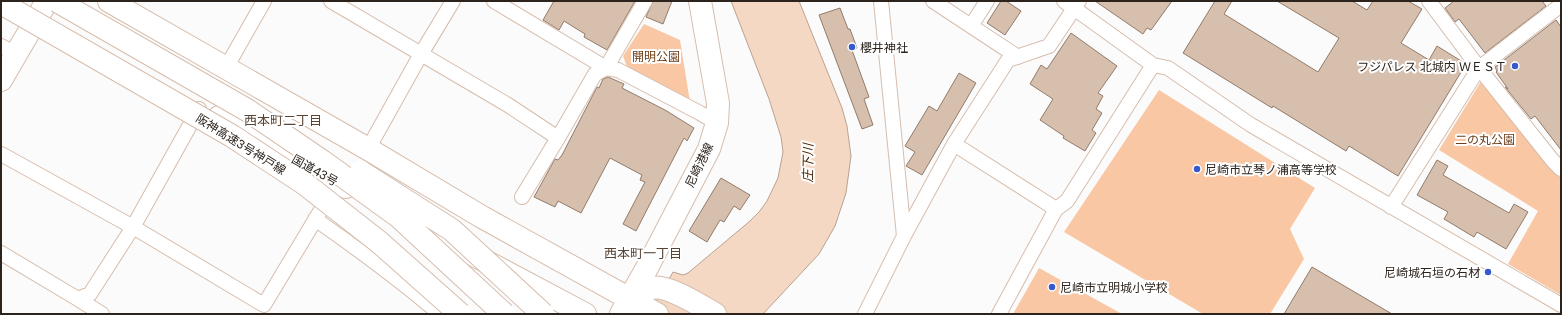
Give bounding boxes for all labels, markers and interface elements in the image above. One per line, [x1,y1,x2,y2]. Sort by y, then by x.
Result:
place label: 櫻井神社 [860,39,908,56]
marker: 櫻井神社 [847,42,857,52]
park label: 開明公園 [632,48,680,65]
place label: フジパレス 北城内 ＷＥＳＴ [1357,58,1507,75]
marker: フジパレス 北城内 ＷＥＳＴ [1510,61,1520,71]
street label: 阪神高速3号神戸線 [193,109,289,179]
district label: 西本町二丁目 [244,111,322,130]
park label: 二の丸公園 [1455,131,1515,148]
street label: 尼崎港線 [681,140,717,190]
water label: 庄下川 [798,141,818,183]
street label: 国道43号 [289,150,341,190]
place label: 尼崎市立琴ノ浦高等学校 [1205,161,1337,178]
marker: 尼崎市立琴ノ浦高等学校 [1192,164,1202,174]
district label: 西本町一丁目 [604,244,682,263]
place label: 尼崎城石垣の石材 [1384,264,1480,281]
marker: 尼崎城石垣の石材 [1483,267,1493,277]
place label: 尼崎市立明城小学校 [1060,279,1168,296]
marker: 尼崎市立明城小学校 [1047,282,1057,292]

